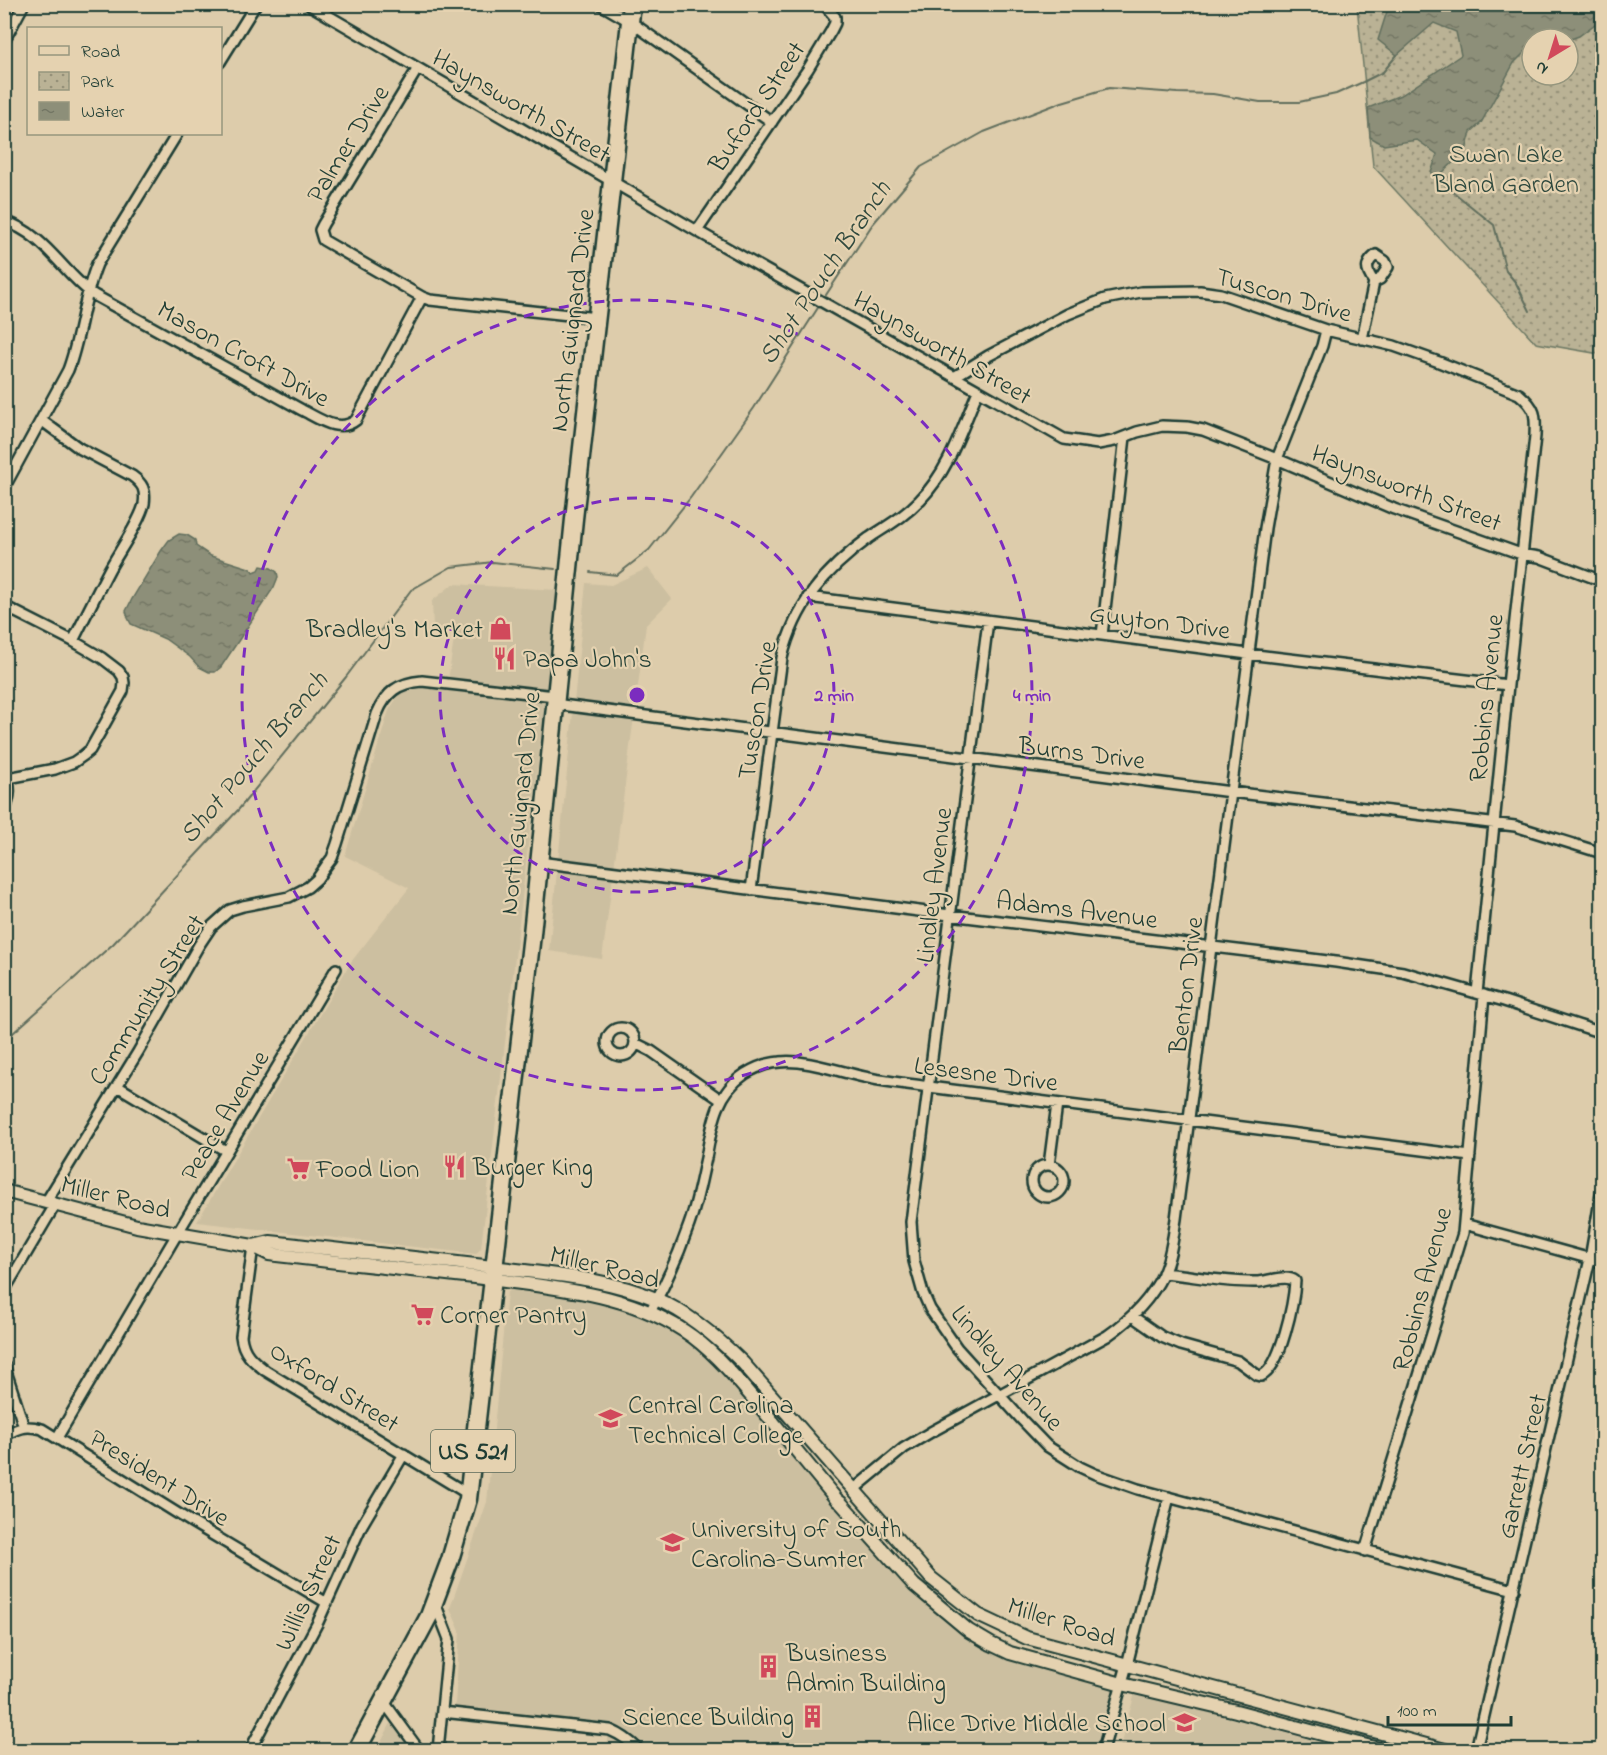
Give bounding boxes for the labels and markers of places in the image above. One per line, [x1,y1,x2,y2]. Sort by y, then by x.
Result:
place label: Bradley's Market [305,612,483,650]
shop icon: Bradley's Market [488,615,514,641]
place label: Papa John's [523,642,652,680]
restaurant icon: Papa John's [492,645,518,671]
centre of rings [627,685,647,705]
place label: Burger King [472,1150,593,1188]
place label: Food Lion [315,1152,419,1190]
restaurant icon: Burger King [442,1153,468,1179]
supermarket icon: Food Lion [285,1155,311,1181]
place label: Corner Pantry [440,1298,586,1336]
supermarket icon: Corner Pantry [409,1301,435,1327]
place label: Central Carolina Technical College [628,1388,803,1456]
school or university icon: Central Carolina Technical College [597,1406,623,1432]
place label: University of South Carolina-Sumter [691,1512,901,1580]
school or university icon: University of South Carolina-Sumter [660,1530,686,1556]
place label: Business Admin Building [785,1636,946,1704]
building icon: Business Admin Building [755,1654,781,1680]
place label: Science Building [622,1700,794,1738]
building icon: Science Building [799,1703,825,1729]
place label: Alice Drive Middle School [907,1706,1166,1744]
school or university icon: Alice Drive Middle School [1171,1709,1197,1735]

